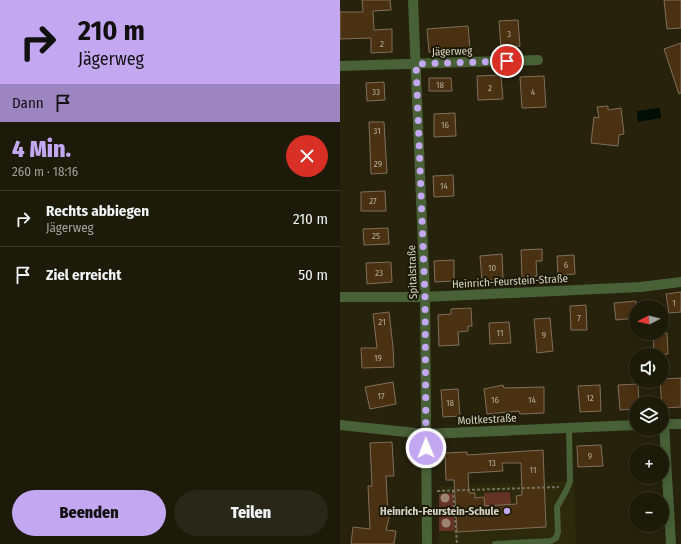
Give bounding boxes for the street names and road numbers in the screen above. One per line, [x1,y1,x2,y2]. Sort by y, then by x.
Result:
street label: Jägerweg [432,44,473,59]
street label: Spitalstraße [405,245,420,299]
street label: Heinrich-Feurstein-Straße [452,272,568,291]
street label: Moltkestraße [457,411,517,428]

